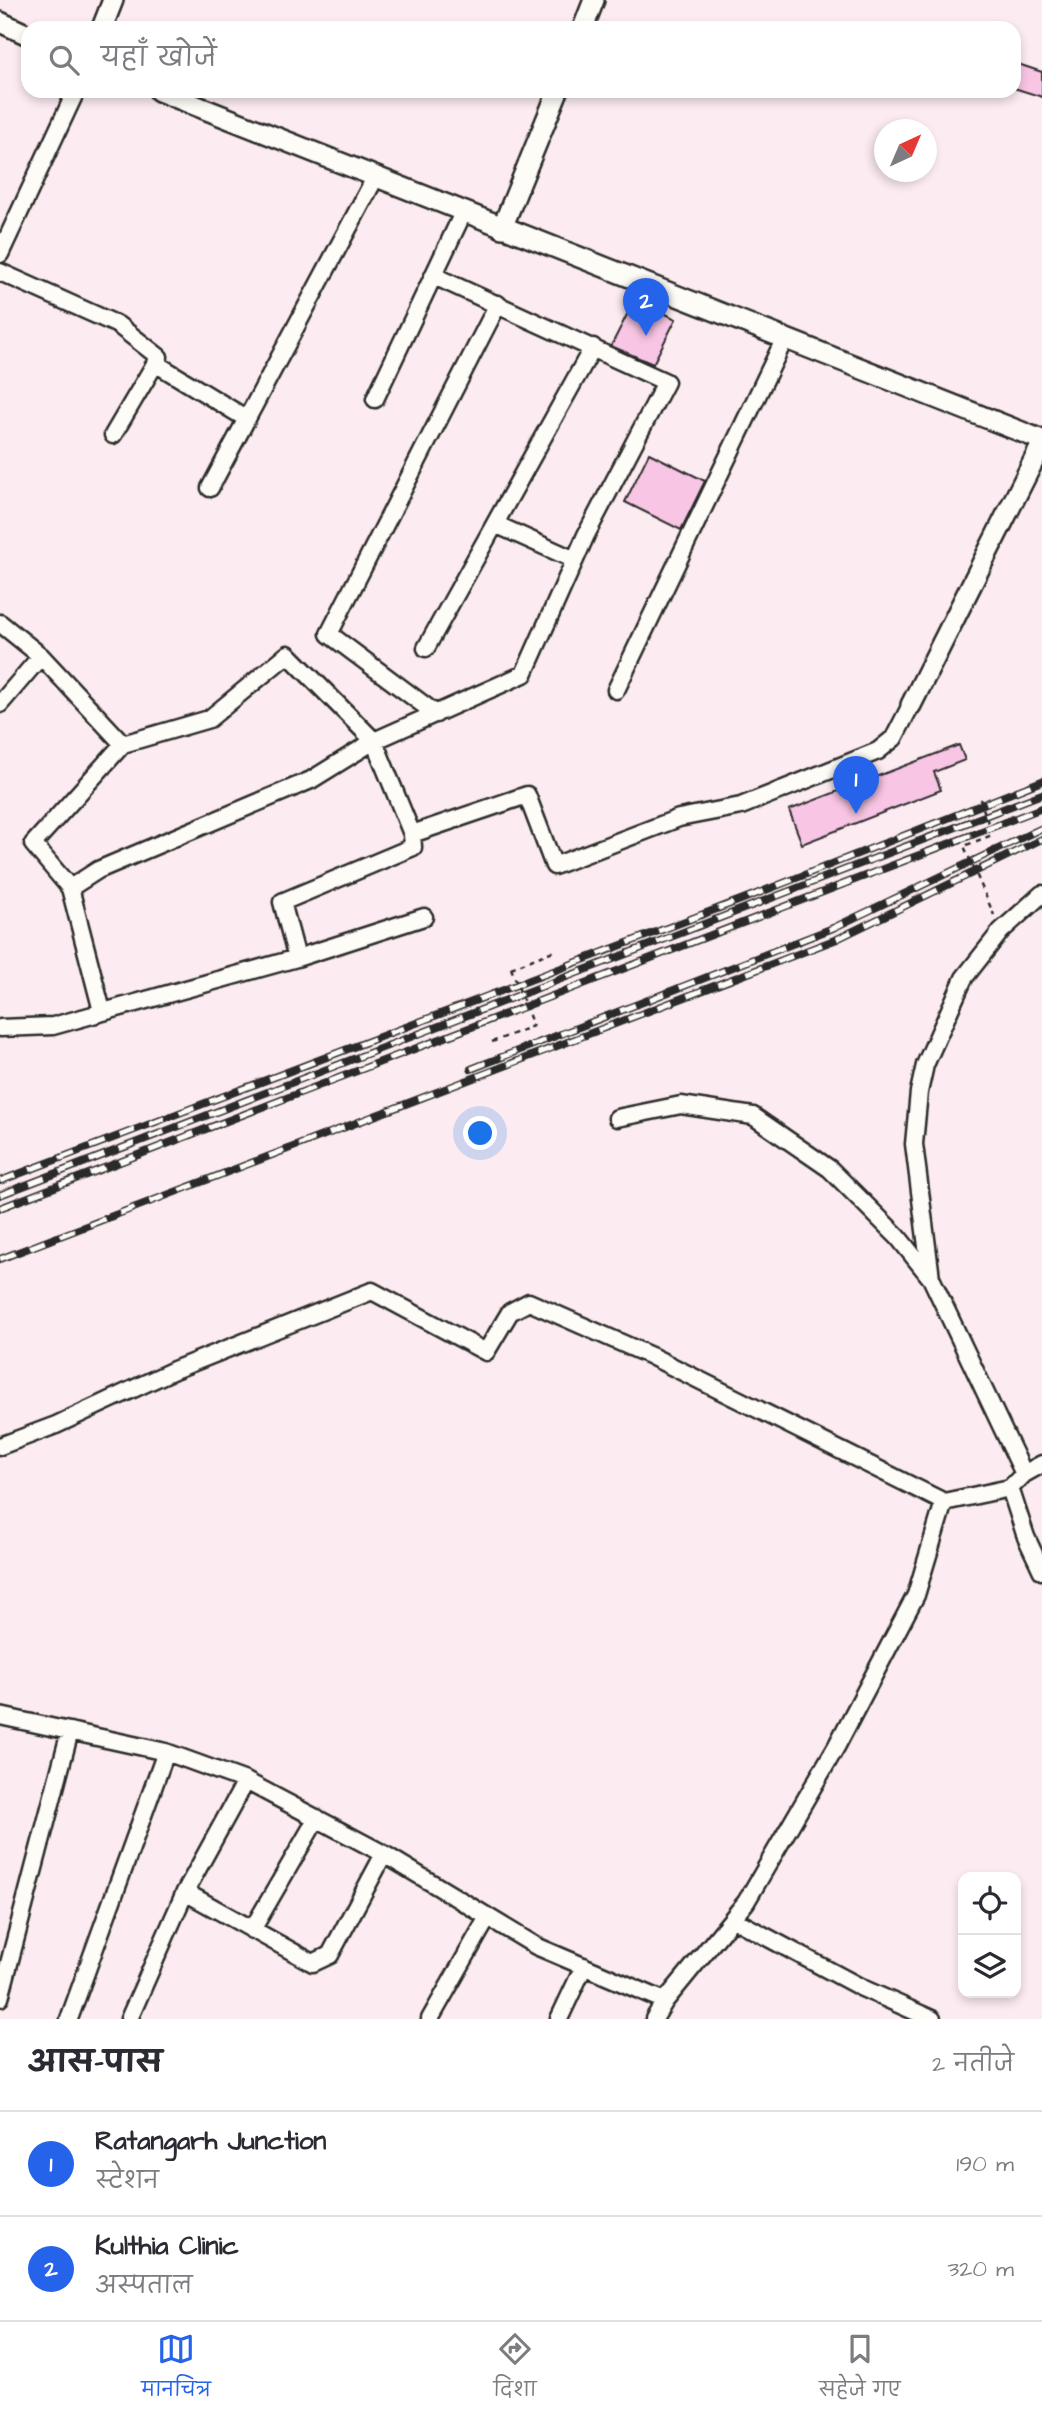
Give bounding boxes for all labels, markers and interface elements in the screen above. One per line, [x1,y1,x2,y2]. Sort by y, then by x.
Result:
search box [21,21,1021,98]
text: यहाँ खोजें [101,40,217,76]
icon: search [45,41,83,79]
north arrow [874,119,937,182]
pin: 2 [623,278,669,336]
pin: 1 [833,756,879,814]
your location [463,1116,497,1150]
map controls [958,1872,1021,1998]
button: locate [958,1872,1021,1935]
button: layers [958,1935,1021,1998]
text: आस-पास [28,2042,162,2084]
text: 2 नतीजे [932,2048,1014,2080]
text: Ratangarh Junction [95,2123,326,2159]
text: 1 [50,2148,52,2180]
text: 190 m [956,2148,1014,2180]
text: स्टेशन [95,2165,159,2197]
text: Kulthia Clinic [95,2228,239,2264]
text: 2 [44,2253,58,2285]
text: 320 m [948,2253,1014,2285]
text: अस्पताल [95,2270,193,2302]
tab: मानचित्र [141,2330,211,2410]
tab: दिशा [493,2330,537,2410]
tab: सहेजे गए [819,2330,901,2410]

